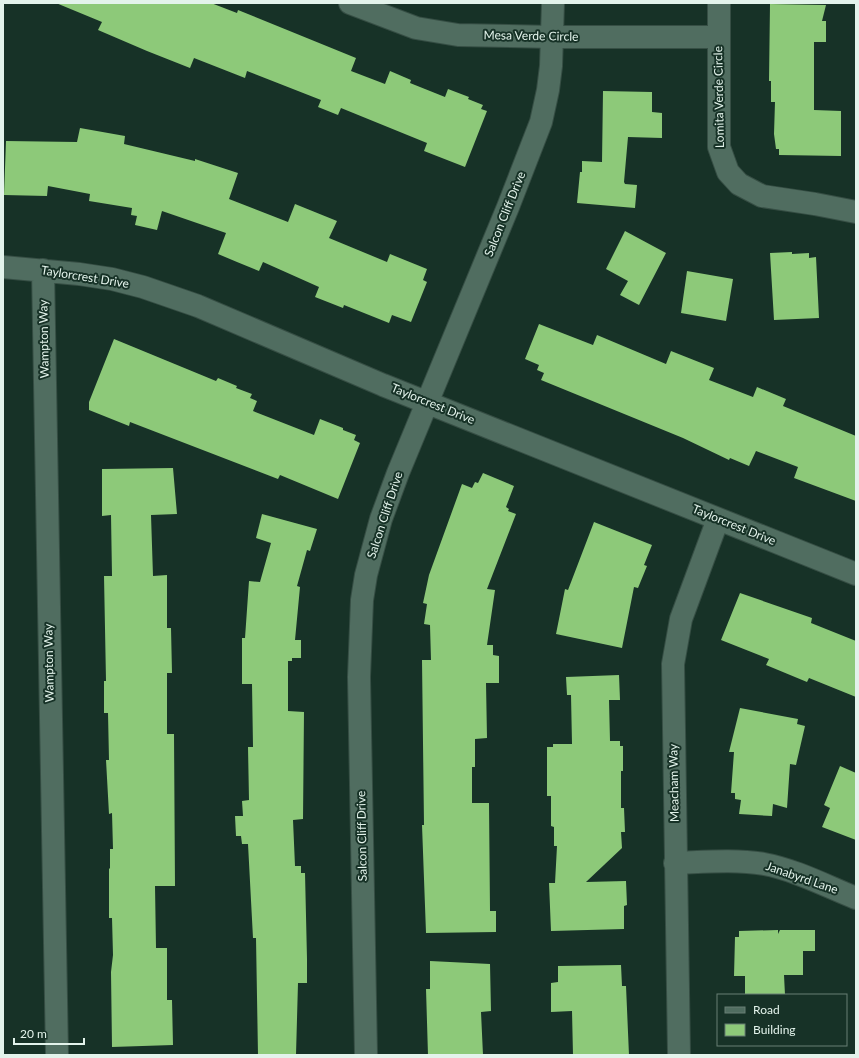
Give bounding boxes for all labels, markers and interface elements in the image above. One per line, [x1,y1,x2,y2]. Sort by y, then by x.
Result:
street label: Mesa Verde Circle [483,27,579,44]
street label: Lomita Verde Circle [710,46,727,148]
street label: Salcon Cliff Drive [481,169,528,259]
street label: Taylorcrest Drive [40,262,130,291]
street label: Wampton Way [35,299,52,378]
street label: Taylorcrest Drive [389,380,477,427]
street label: Salcon Cliff Drive [363,469,406,560]
street label: Taylorcrest Drive [690,501,778,548]
street label: Wampton Way [40,623,57,702]
street label: Meacham Way [665,743,682,822]
street label: Salcon Cliff Drive [353,791,370,881]
street label: Janabyrd Lane [764,858,840,897]
legend [717,994,847,1046]
text: Road [753,1002,780,1017]
scale bar [14,1020,84,1046]
text: Building [753,1022,796,1037]
text: 20 m [20,1026,47,1041]

